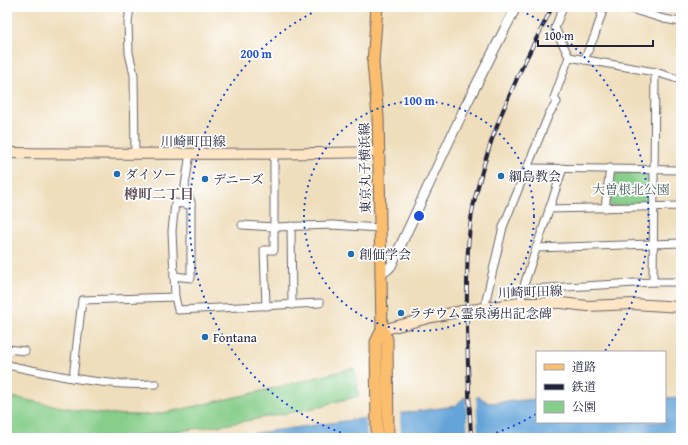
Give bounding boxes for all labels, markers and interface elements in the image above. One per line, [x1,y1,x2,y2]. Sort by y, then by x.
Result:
scale bar [538,22,653,48]
text: 100 m [544,27,574,44]
text: 200 m [240,45,273,62]
text: 100 m [403,92,436,109]
street label: 東京丸子横浜線 [355,122,375,214]
street label: 川崎町田線 [160,132,226,151]
place label: ダイソー [125,165,177,184]
place label: 綱島教会 [509,167,561,186]
marker: ダイソー [112,169,122,179]
place label: デニーズ [213,170,264,189]
marker: 綱島教会 [496,171,506,181]
marker: デニーズ [200,174,210,184]
park label: 大曽根北公園 [592,180,670,199]
district label: 樽町二丁目 [124,184,194,204]
centre of rings [412,209,426,223]
place label: 創価学会 [359,245,411,264]
marker: 創価学会 [346,249,356,259]
street label: 川崎町田線 [497,281,563,303]
place label: ラヂウム霊泉湧出記念碑 [409,304,552,323]
marker: ラヂウム霊泉湧出記念碑 [396,308,406,318]
place label: Fontana [213,328,258,347]
marker: Fontana [200,332,210,342]
legend [536,351,666,423]
text: 道路 [572,358,596,375]
text: 鉄道 [571,378,596,395]
text: 公園 [572,398,596,415]

